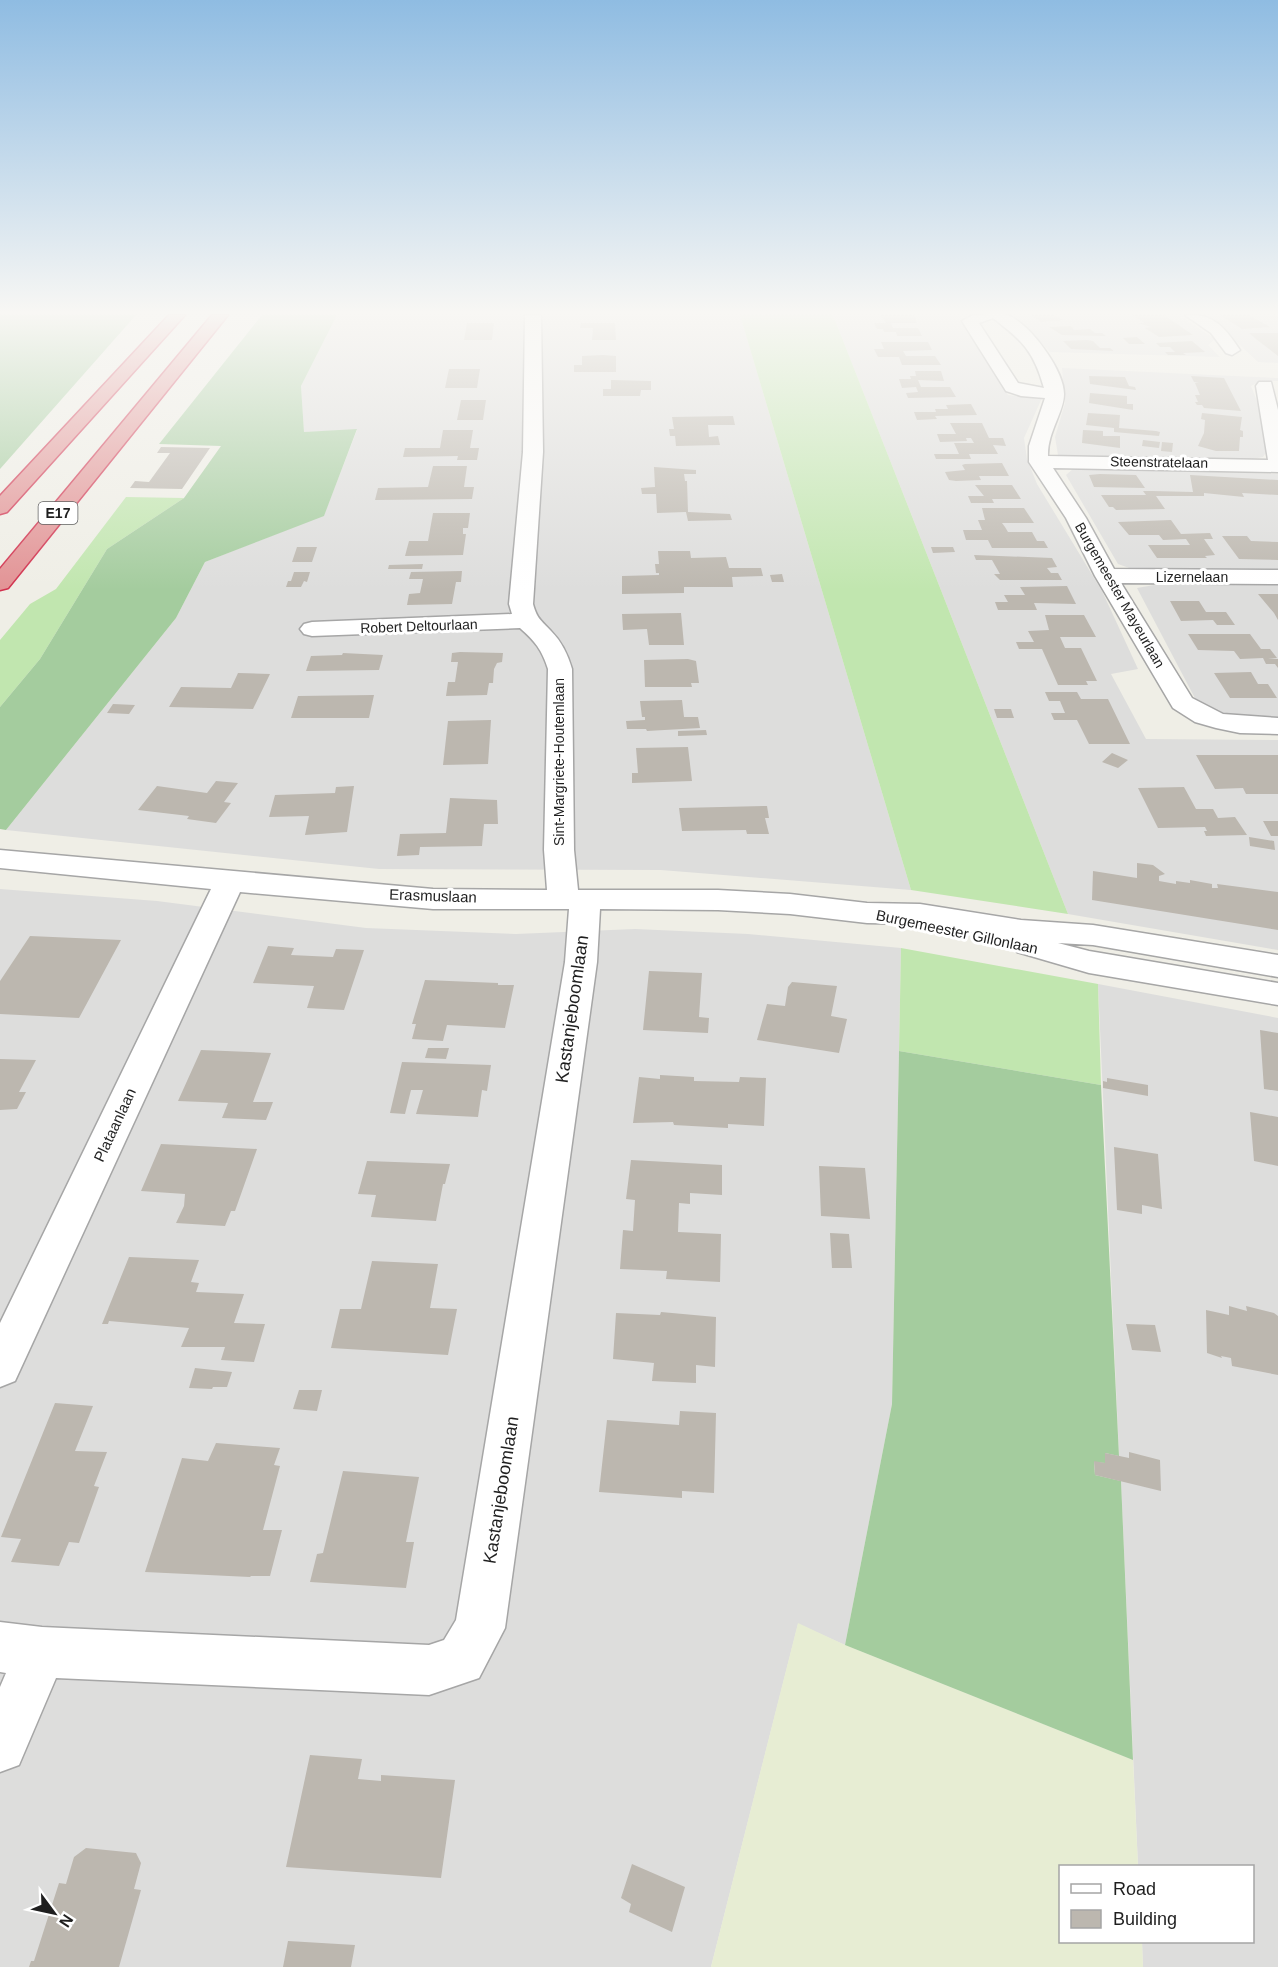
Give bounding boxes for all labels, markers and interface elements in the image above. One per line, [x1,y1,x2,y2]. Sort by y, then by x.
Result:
street label: Steenstratelaan [1110,453,1208,471]
road number: E17 [38,502,78,524]
street label: Burgemeester Mayeurlaan [1072,520,1168,670]
street label: Lizernelaan [1156,569,1228,585]
street label: Robert Deltourlaan [360,616,478,636]
street label: Sint-Margriete-Houtemlaan [551,678,567,846]
street label: Erasmuslaan [389,885,477,906]
street label: Burgemeester Gillonlaan [875,906,1040,957]
street label: Kastanjeboomlaan [552,934,592,1084]
street label: Plataanlaan [90,1085,139,1164]
street label: Kastanjeboomlaan [479,1415,523,1565]
legend [1059,1865,1254,1943]
text: Road [1113,1879,1156,1899]
north arrow [24,1883,84,1943]
text: Building [1113,1909,1177,1929]
text: N [56,1911,76,1930]

